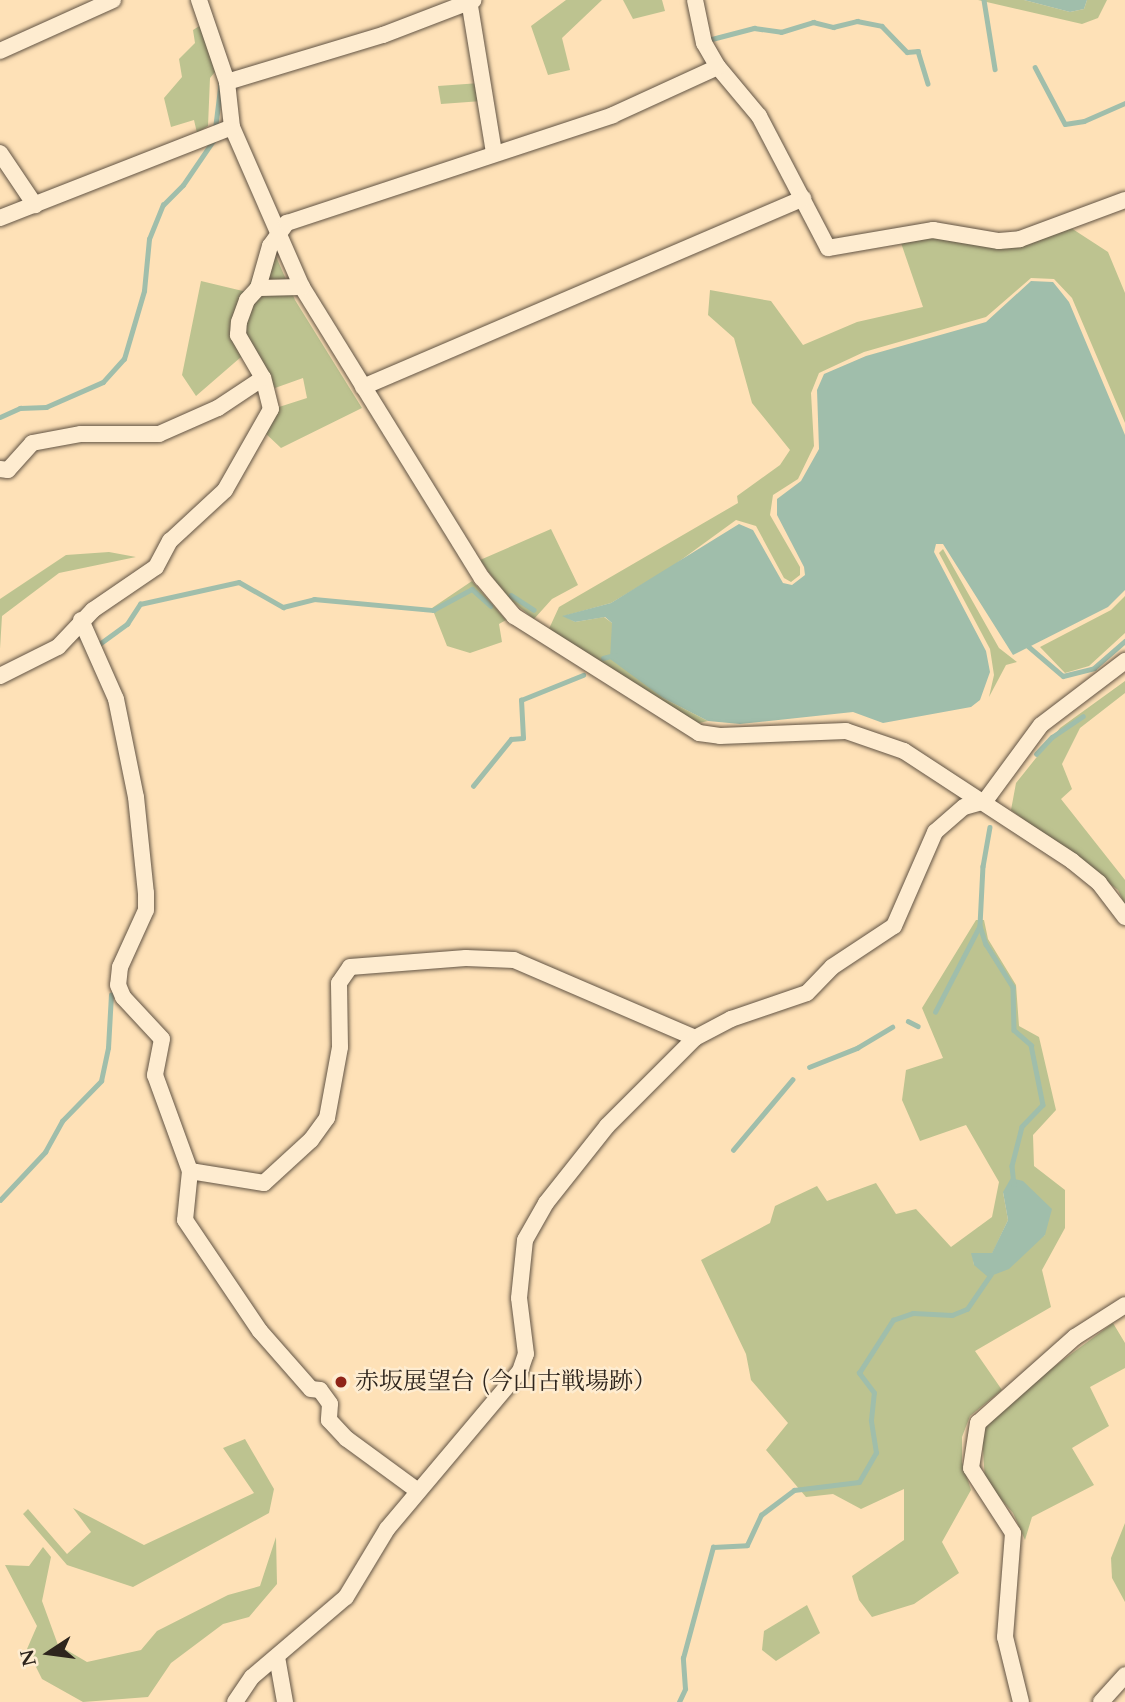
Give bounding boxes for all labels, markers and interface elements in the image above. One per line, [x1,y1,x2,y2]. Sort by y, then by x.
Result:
place label: 赤坂展望台 (今山古戦場跡） [355,1368,657,1396]
marker: 赤坂展望台 (今山古戦場跡） [333,1374,349,1390]
north arrow [14,1618,84,1688]
text: N [14,1647,43,1669]

